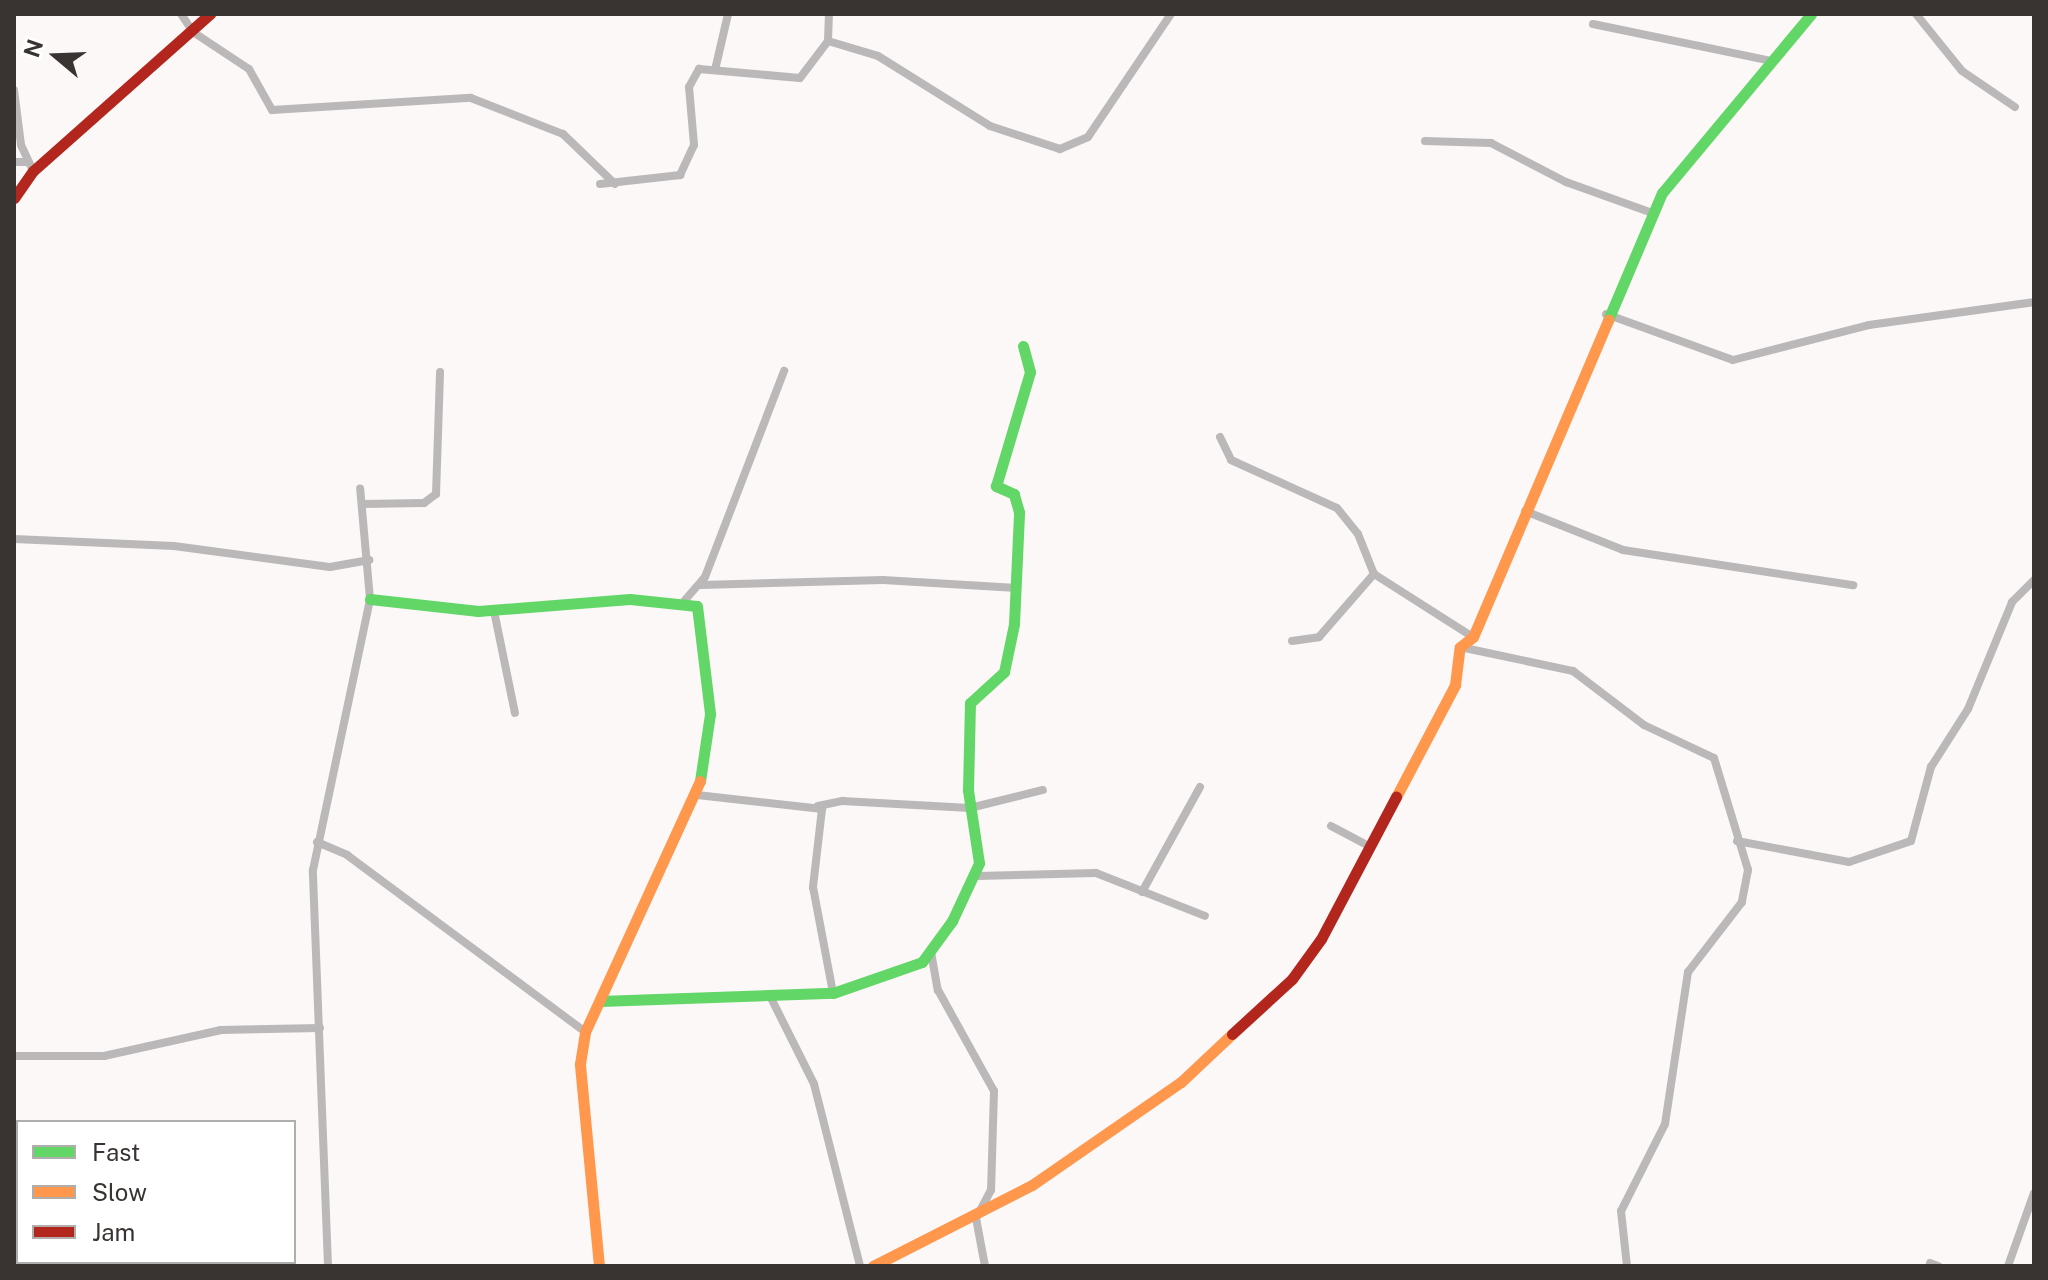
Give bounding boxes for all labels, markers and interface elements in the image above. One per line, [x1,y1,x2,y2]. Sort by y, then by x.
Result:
north arrow [16,16,96,96]
text: N [18,36,48,61]
legend [16,1120,296,1264]
text: Fast [92,1138,140,1166]
text: Slow [92,1178,147,1206]
text: Jam [92,1218,135,1246]

